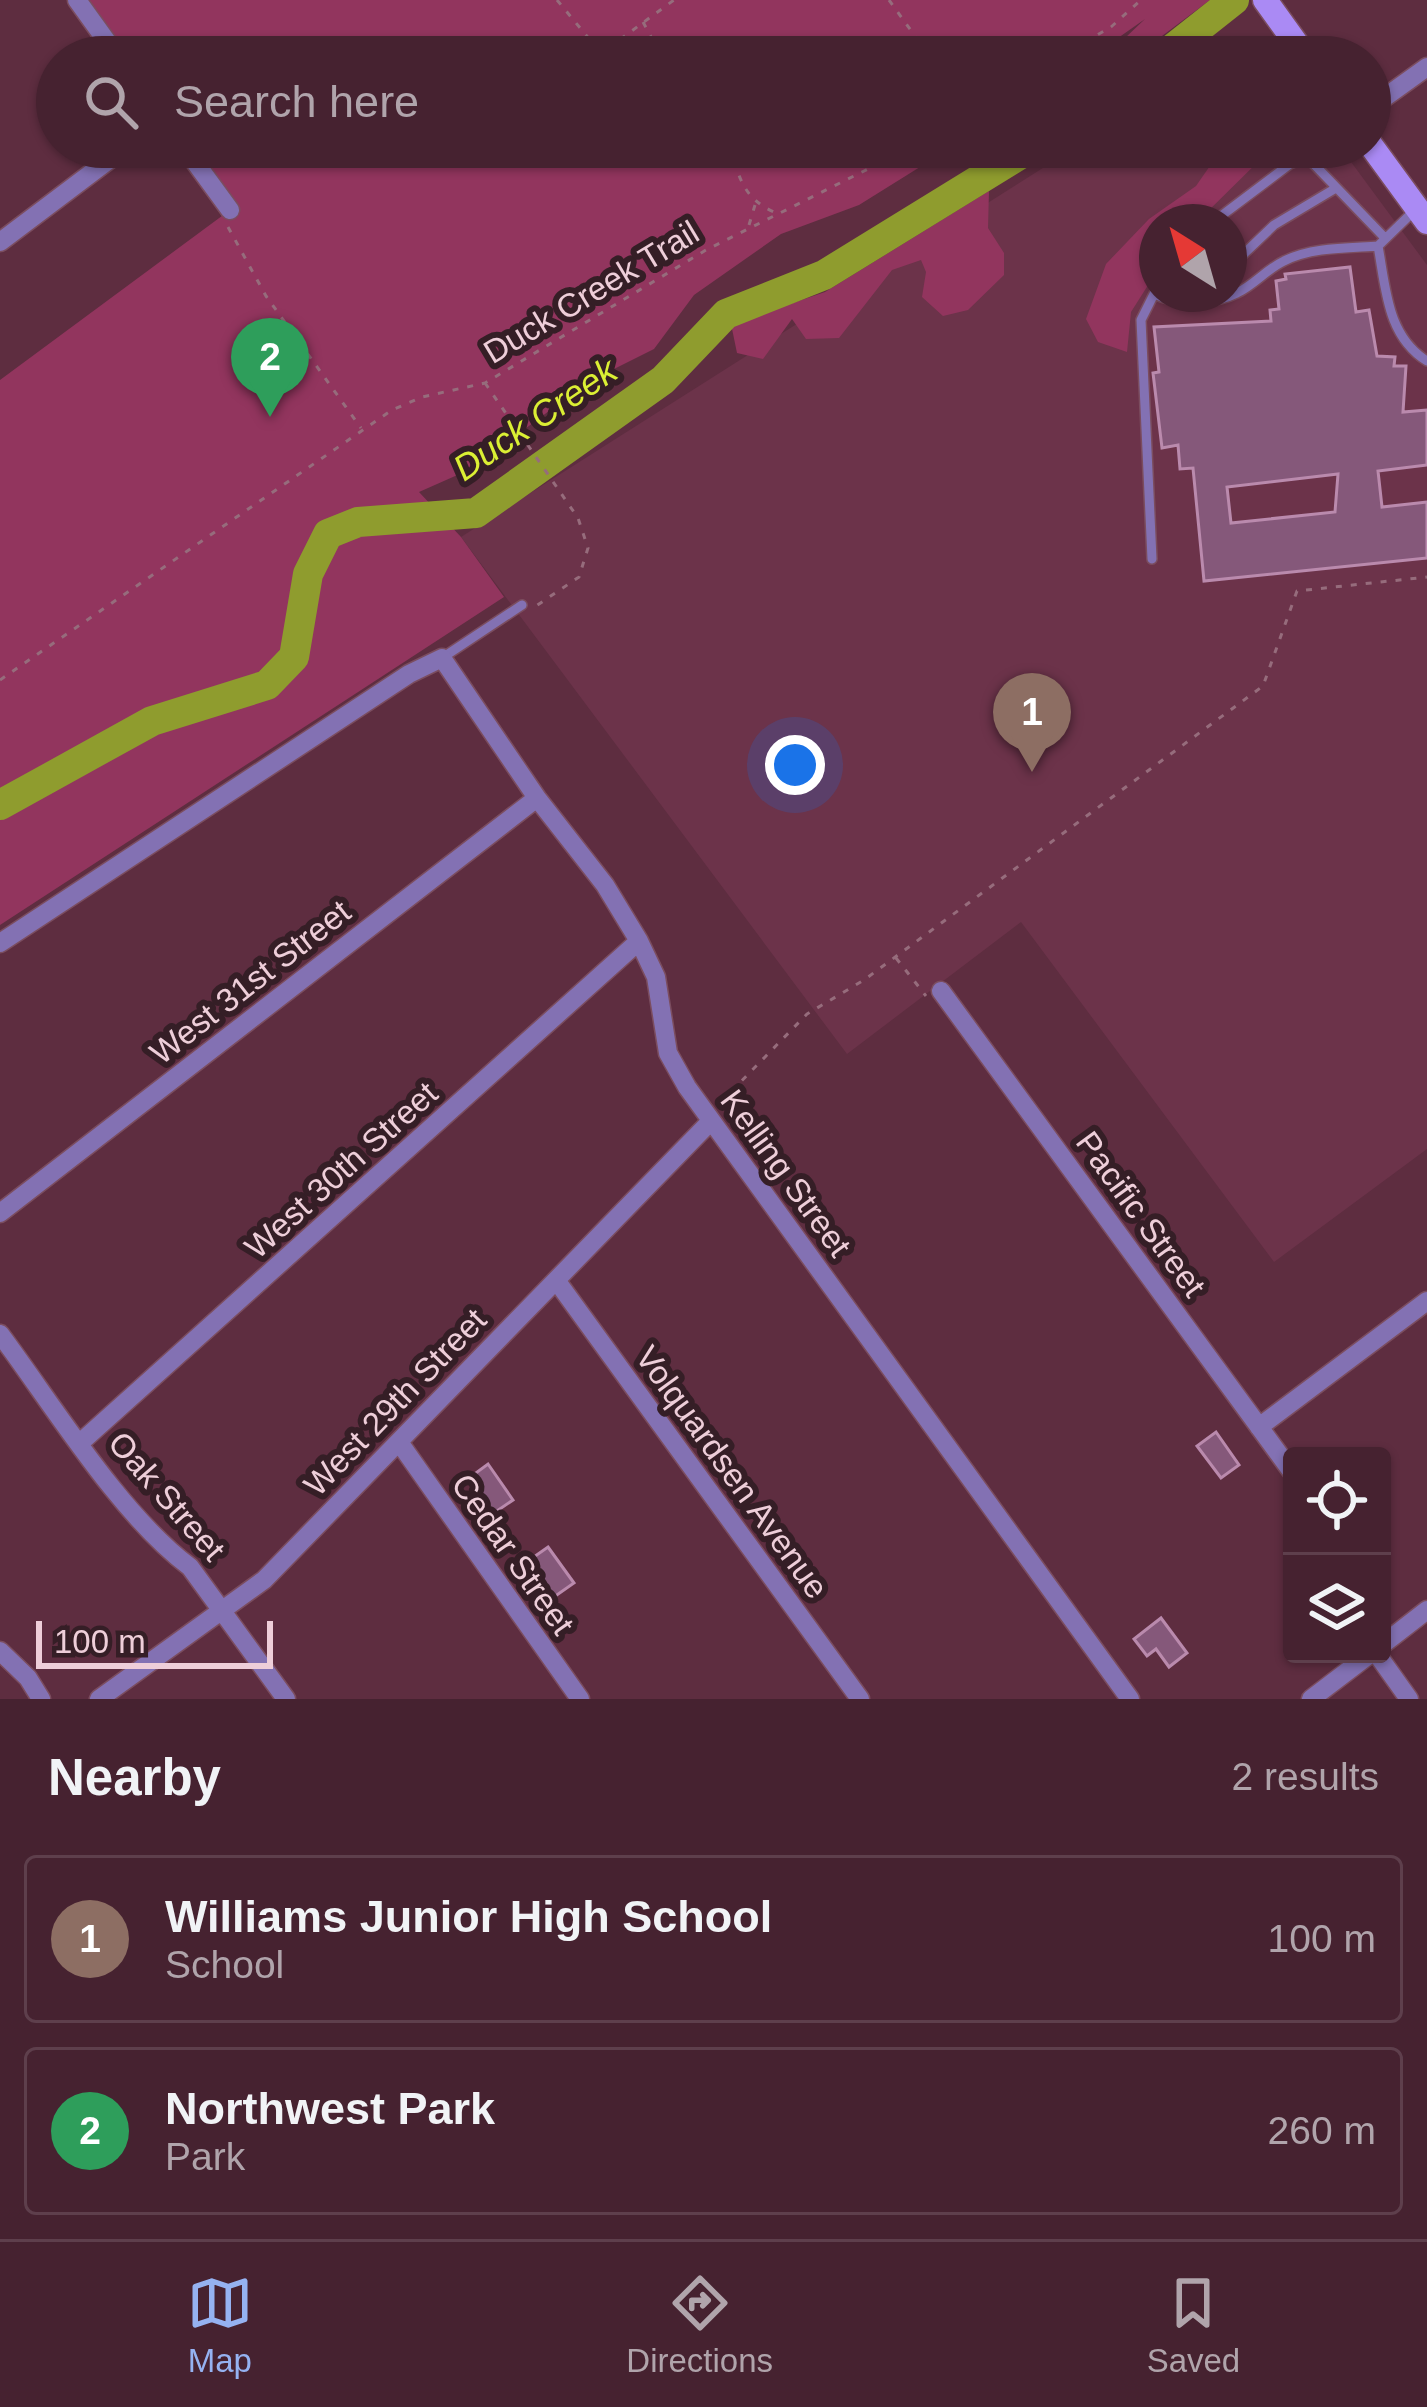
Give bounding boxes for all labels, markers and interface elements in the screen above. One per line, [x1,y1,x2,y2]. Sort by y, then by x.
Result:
search box [36,36,1391,168]
icon: search [78,69,144,135]
text: Search here [174,76,419,127]
north arrow [1139,204,1247,312]
street label: Duck Creek Trail [477,213,705,371]
pin: 2 [231,318,309,417]
water label: Duck Creek [446,348,626,489]
pin: 1 [993,673,1071,772]
your location [765,735,825,795]
street label: West 31st Street [143,893,357,1071]
street label: West 30th Street [238,1074,444,1266]
street label: Kelling Street [713,1083,859,1263]
street label: Pacific Street [1069,1124,1213,1304]
street label: West 29th Street [297,1301,493,1503]
street label: Volquardsen Avenue [628,1339,836,1605]
street label: Oak Street [101,1424,233,1568]
map controls [1283,1447,1391,1663]
button: locate [1283,1447,1391,1555]
street label: Cedar Street [444,1467,582,1641]
button: layers [1283,1555,1391,1663]
scale bar [36,1615,273,1668]
text: 100 m [54,1623,146,1660]
text: Nearby [48,1749,221,1806]
text: 2 results [1232,1755,1379,1798]
text: Williams Junior High School [165,1891,772,1942]
text: 1 [79,1917,101,1960]
text: 100 m [1268,1917,1376,1960]
text: School [165,1943,284,1986]
text: Northwest Park [165,2083,495,2134]
text: 2 [79,2109,101,2152]
text: 260 m [1268,2109,1376,2152]
text: Park [165,2135,245,2178]
tab: Map [187,2270,253,2380]
tab: Directions [626,2270,773,2380]
tab: Saved [1147,2270,1240,2380]

